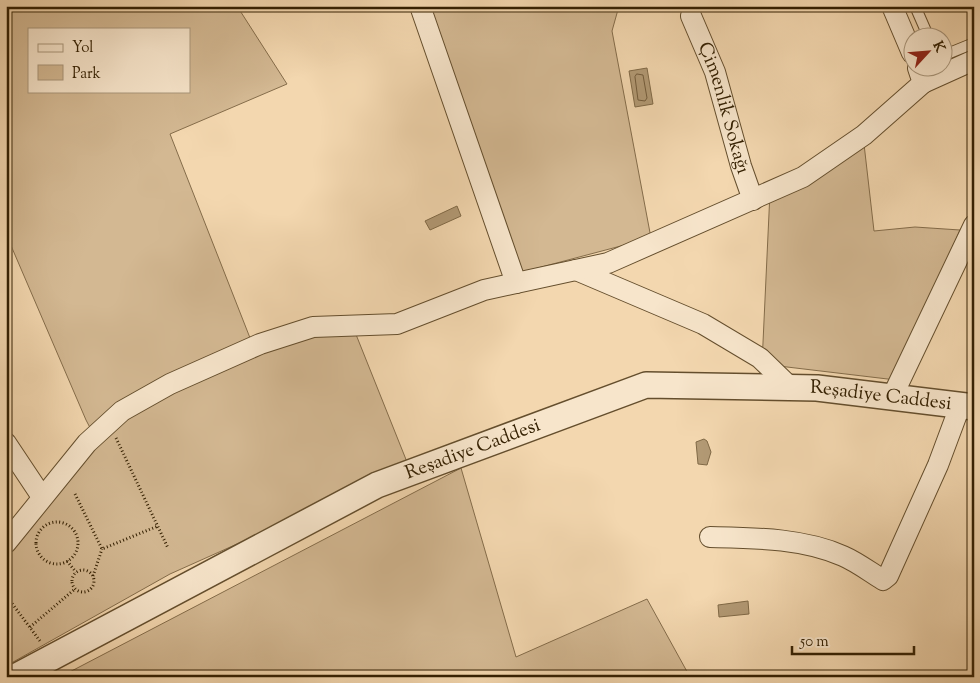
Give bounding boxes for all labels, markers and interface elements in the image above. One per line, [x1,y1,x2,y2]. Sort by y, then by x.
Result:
legend [28,28,190,92]
north arrow [902,28,952,78]
text: Yol [72,38,94,59]
street label: Çimenlik Sokağı [690,38,756,178]
text: K [927,38,949,57]
text: Park [72,64,101,85]
street label: Reşadiye Caddesi [810,374,953,418]
street label: Reşadiye Caddesi [401,412,544,487]
scale bar [792,623,915,655]
text: 50 m [799,632,829,653]

